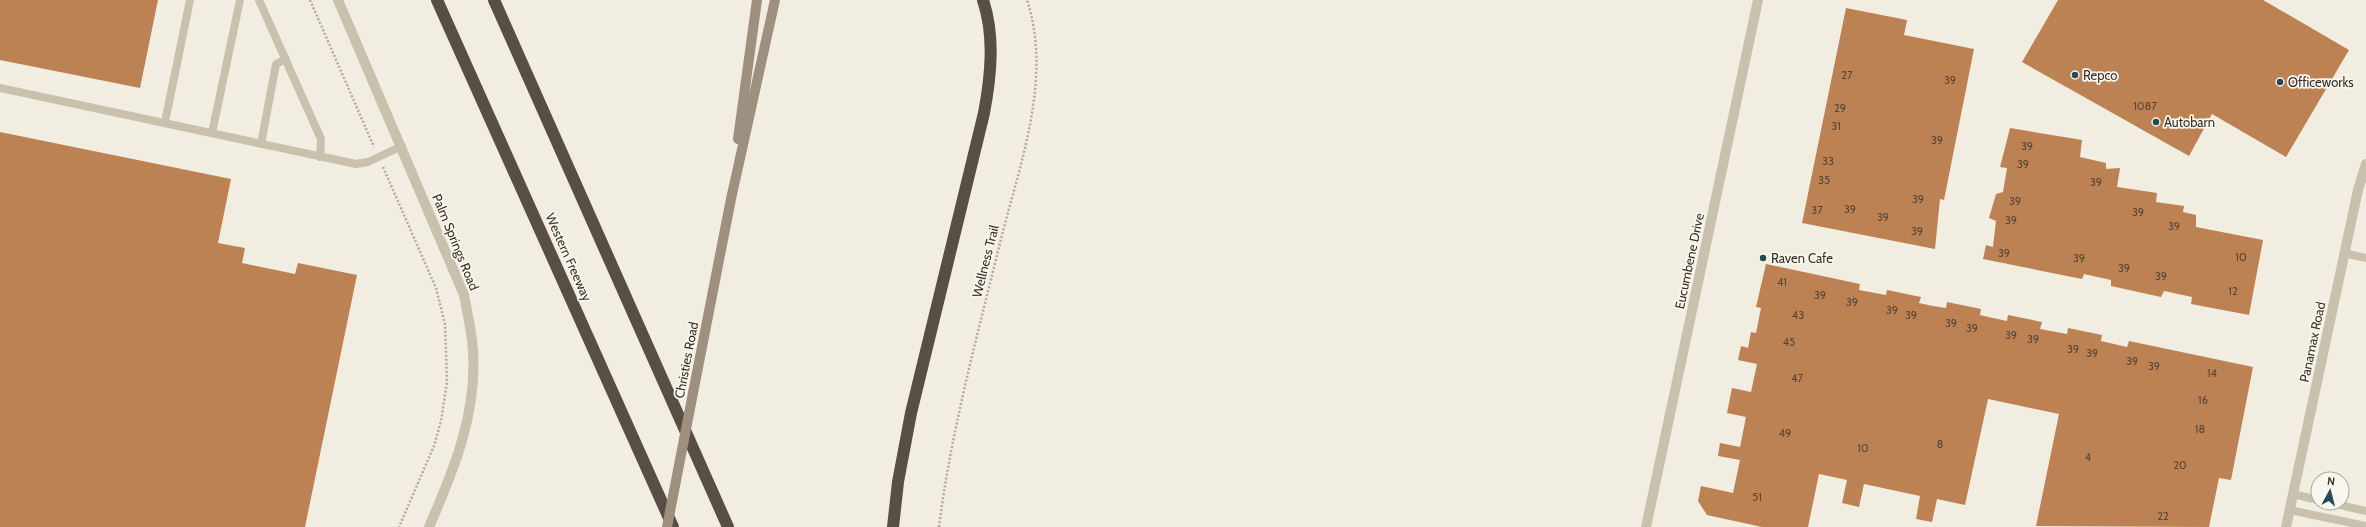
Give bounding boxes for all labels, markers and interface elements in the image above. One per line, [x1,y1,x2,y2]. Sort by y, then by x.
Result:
place label: Repco [2083,67,2117,83]
house number: 27 [1841,68,1853,82]
marker: Repco [2070,70,2080,80]
house number: 39 [1944,73,1956,87]
place label: Officeworks [2288,74,2354,90]
marker: Officeworks [2275,77,2285,87]
house number: 1087 [2133,99,2157,113]
house number: 29 [1834,101,1846,115]
place label: Autobarn [2164,114,2215,130]
marker: Autobarn [2151,117,2161,127]
house number: 31 [1831,119,1841,133]
house number: 39 [1931,133,1943,147]
house number: 39 [2021,139,2033,153]
house number: 33 [1822,154,1834,168]
house number: 39 [2017,157,2029,171]
house number: 35 [1818,173,1830,187]
house number: 39 [2090,175,2102,189]
street label: Palm Springs Road [429,191,483,293]
house number: 39 [1912,192,1924,206]
house number: 39 [2009,194,2021,208]
house number: 39 [1844,202,1856,216]
house number: 37 [1811,203,1823,217]
house number: 39 [2132,205,2144,219]
house number: 39 [1877,210,1889,224]
street label: Western Freeway [542,211,596,304]
street label: Eucumbene Drive [1671,211,1707,310]
house number: 39 [2005,213,2017,227]
house number: 39 [2168,219,2180,233]
street label: Wellness Trail [968,223,1002,299]
house number: 39 [1911,224,1923,238]
house number: 39 [1998,246,2010,260]
place label: Raven Cafe [1771,250,1833,266]
house number: 10 [2235,250,2247,264]
house number: 39 [2073,251,2085,265]
marker: Raven Cafe [1758,253,1768,263]
house number: 39 [2118,261,2130,275]
house number: 39 [2155,269,2167,283]
house number: 41 [1777,275,1787,289]
house number: 12 [2228,284,2238,298]
house number: 39 [1814,288,1826,302]
house number: 39 [1846,295,1858,309]
street label: Panamax Road [2296,300,2328,384]
house number: 39 [1886,303,1898,317]
house number: 43 [1792,308,1804,322]
house number: 39 [1905,308,1917,322]
house number: 39 [1945,316,1957,330]
street label: Christies Road [671,320,701,400]
house number: 39 [1966,321,1978,335]
house number: 39 [2005,328,2017,342]
house number: 39 [2027,332,2039,346]
house number: 45 [1783,335,1795,349]
house number: 39 [2067,342,2079,356]
house number: 39 [2086,346,2098,360]
house number: 39 [2126,354,2138,368]
house number: 39 [2148,359,2160,373]
house number: 14 [2207,366,2218,380]
house number: 47 [1791,371,1803,385]
house number: 16 [2198,393,2208,407]
house number: 18 [2195,422,2205,436]
house number: 49 [1779,426,1791,440]
house number: 8 [1937,437,1943,451]
house number: 10 [1857,441,1869,455]
house number: 4 [2085,450,2092,464]
house number: 20 [2173,458,2187,472]
north arrow [2310,471,2350,511]
text: N [2327,474,2336,488]
house number: 51 [1752,490,1762,504]
house number: 22 [2157,509,2169,523]

